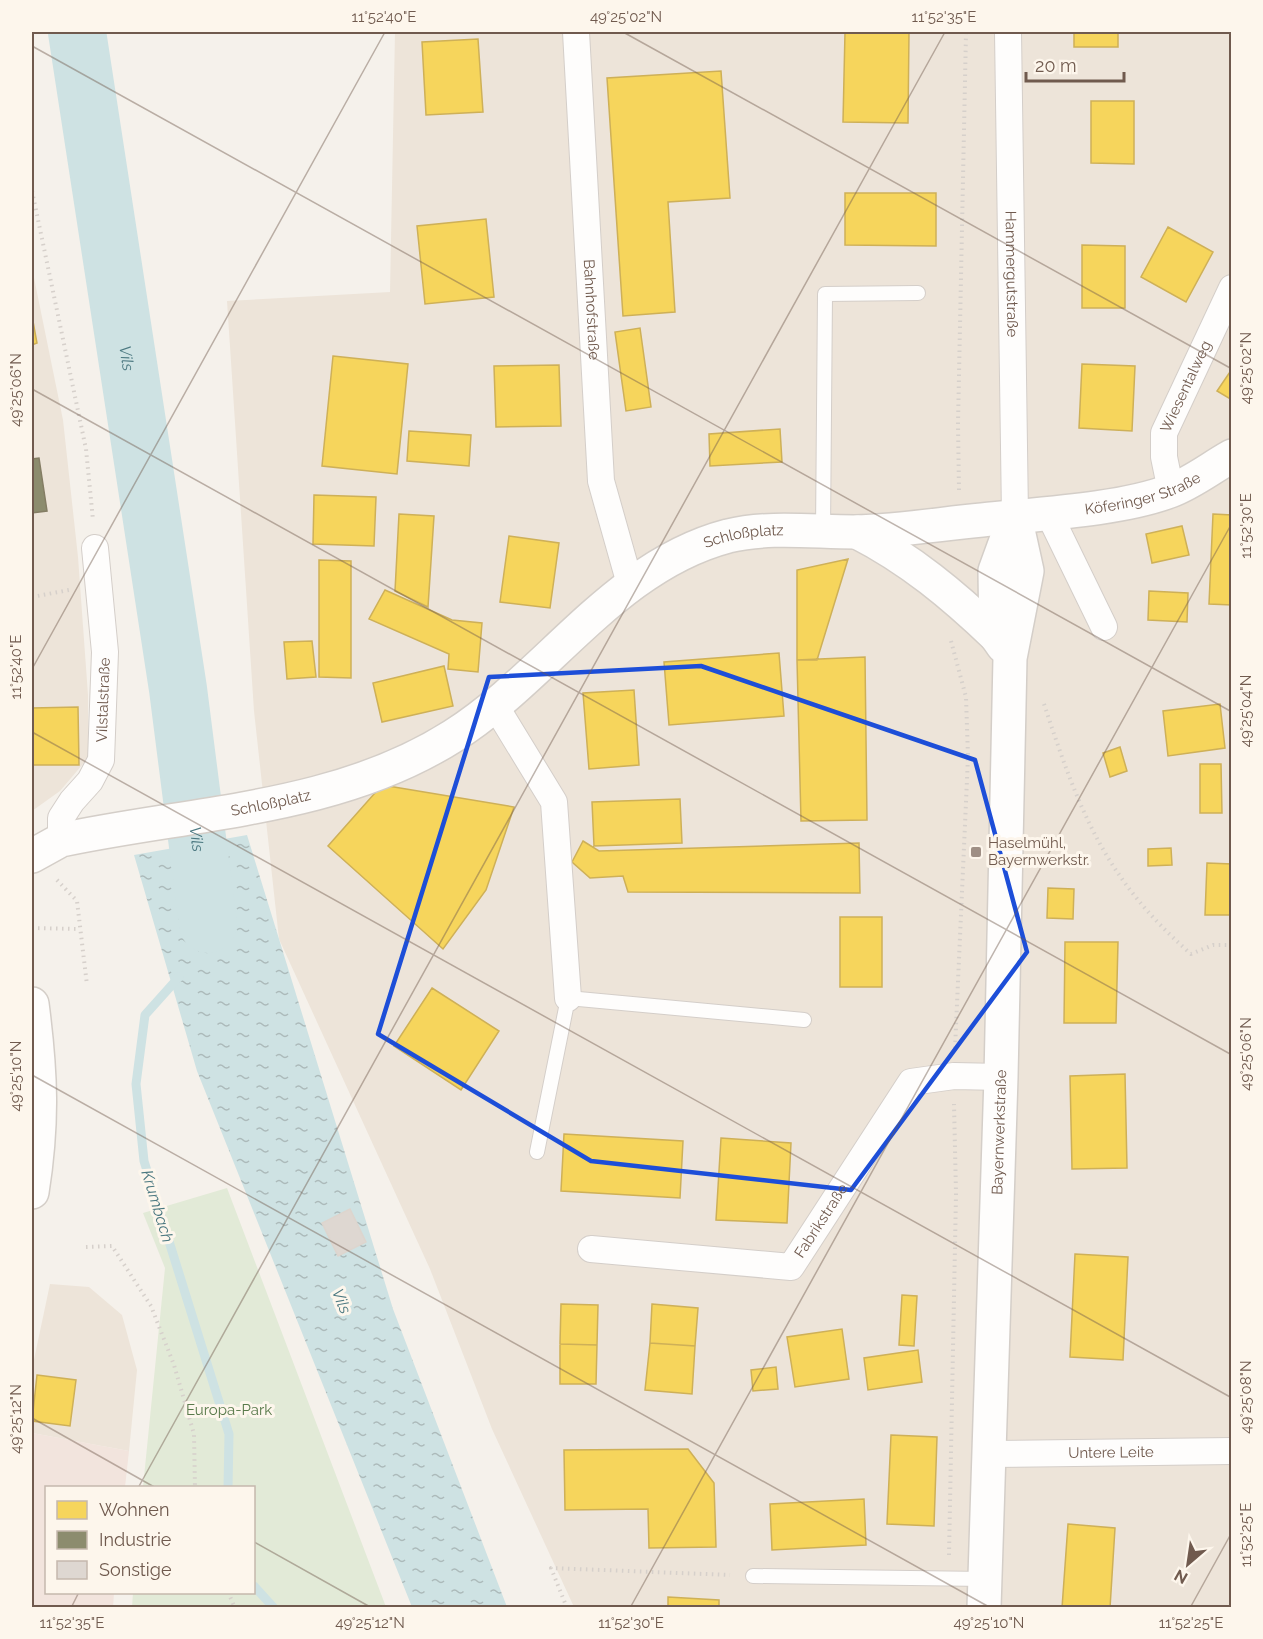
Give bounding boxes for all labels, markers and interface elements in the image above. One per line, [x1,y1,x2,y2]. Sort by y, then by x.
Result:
text: 11°52'40"E [352,8,416,26]
text: 49°25'02"N [590,8,662,26]
text: 11°52'35"E [912,8,976,26]
scale bar [1026,45,1124,83]
text: 20 m [1035,55,1077,76]
street label: Hammergutstraße [1002,211,1021,338]
street label: Bahnhofstraße [580,259,603,361]
text: 49°25'02"N [1237,332,1255,404]
street label: Wiesentalweg [1156,338,1215,435]
water label: Vils [115,344,138,373]
text: 49°25'06"N [7,353,25,427]
street label: Köferinger Straße [1084,468,1204,518]
text: 11°52'30"E [1237,493,1255,559]
street label: Schloßplatz [701,521,784,552]
text: 11°52'40"E [7,635,25,699]
street label: Vilstalstraße [93,657,114,743]
text: 49°25'04"N [1237,675,1255,747]
street label: Schloßplatz [229,786,313,820]
water label: Vils [186,825,208,853]
place label: Haselmühl, Bayernwerkstr. [988,834,1089,869]
marker: Haselmühl, Bayernwerkstr. [969,845,983,859]
text: 49°25'06"N [1237,1017,1255,1091]
text: 49°25'10"N [7,1041,25,1111]
street label: Bayernwerkstraße [988,1069,1010,1195]
water label: Krumbach [137,1168,178,1245]
street label: Fabrikstraße [790,1180,852,1261]
water label: Vils [328,1286,355,1317]
text: 49°25'08"N [1237,1360,1255,1434]
text: 49°25'12"N [7,1384,25,1454]
park label: Europa-Park [186,1401,272,1419]
street label: Untere Leite [1068,1443,1154,1462]
legend [45,1486,255,1594]
text: Wohnen [99,1499,169,1520]
text: 11°52'25"E [1237,1503,1255,1567]
text: Industrie [99,1529,172,1550]
north arrow [1158,1534,1218,1594]
text: Sonstige [99,1559,172,1580]
text: N [1171,1565,1191,1588]
text: 11°52'35"E [40,1614,104,1632]
text: 49°25'12"N [335,1614,405,1632]
text: 11°52'30"E [598,1614,664,1632]
text: 49°25'10"N [954,1614,1024,1632]
text: 11°52'25"E [1159,1614,1223,1632]

